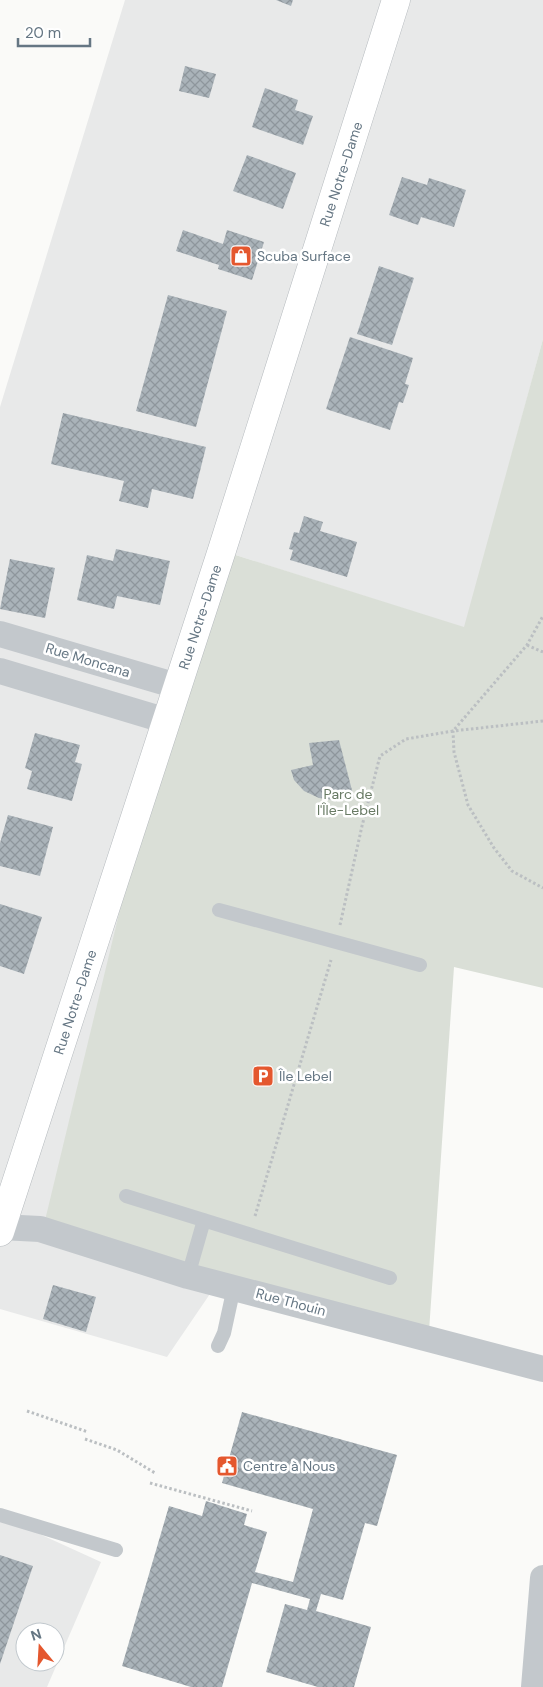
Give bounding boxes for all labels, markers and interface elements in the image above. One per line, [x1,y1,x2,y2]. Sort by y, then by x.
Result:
scale bar [18,15,90,47]
text: 20 m [25,23,61,43]
street label: Rue Notre-Dame [316,119,366,229]
shop icon: Scuba Surface [229,244,253,268]
place label: Scuba Surface [257,247,351,265]
street label: Rue Notre-Dame [175,562,225,672]
street label: Rue Moncana [44,639,132,681]
park label: Parc de l'Île-Lebel [317,785,379,819]
street label: Rue Notre-Dame [50,947,100,1057]
parking icon: Île Lebel [251,1064,275,1088]
place label: Île Lebel [278,1067,332,1085]
street label: Rue Thouin [254,1284,328,1320]
public building icon: Centre à Nous [215,1454,239,1478]
place label: Centre à Nous [243,1457,335,1475]
north arrow [15,1622,65,1672]
text: N [28,1624,44,1645]

